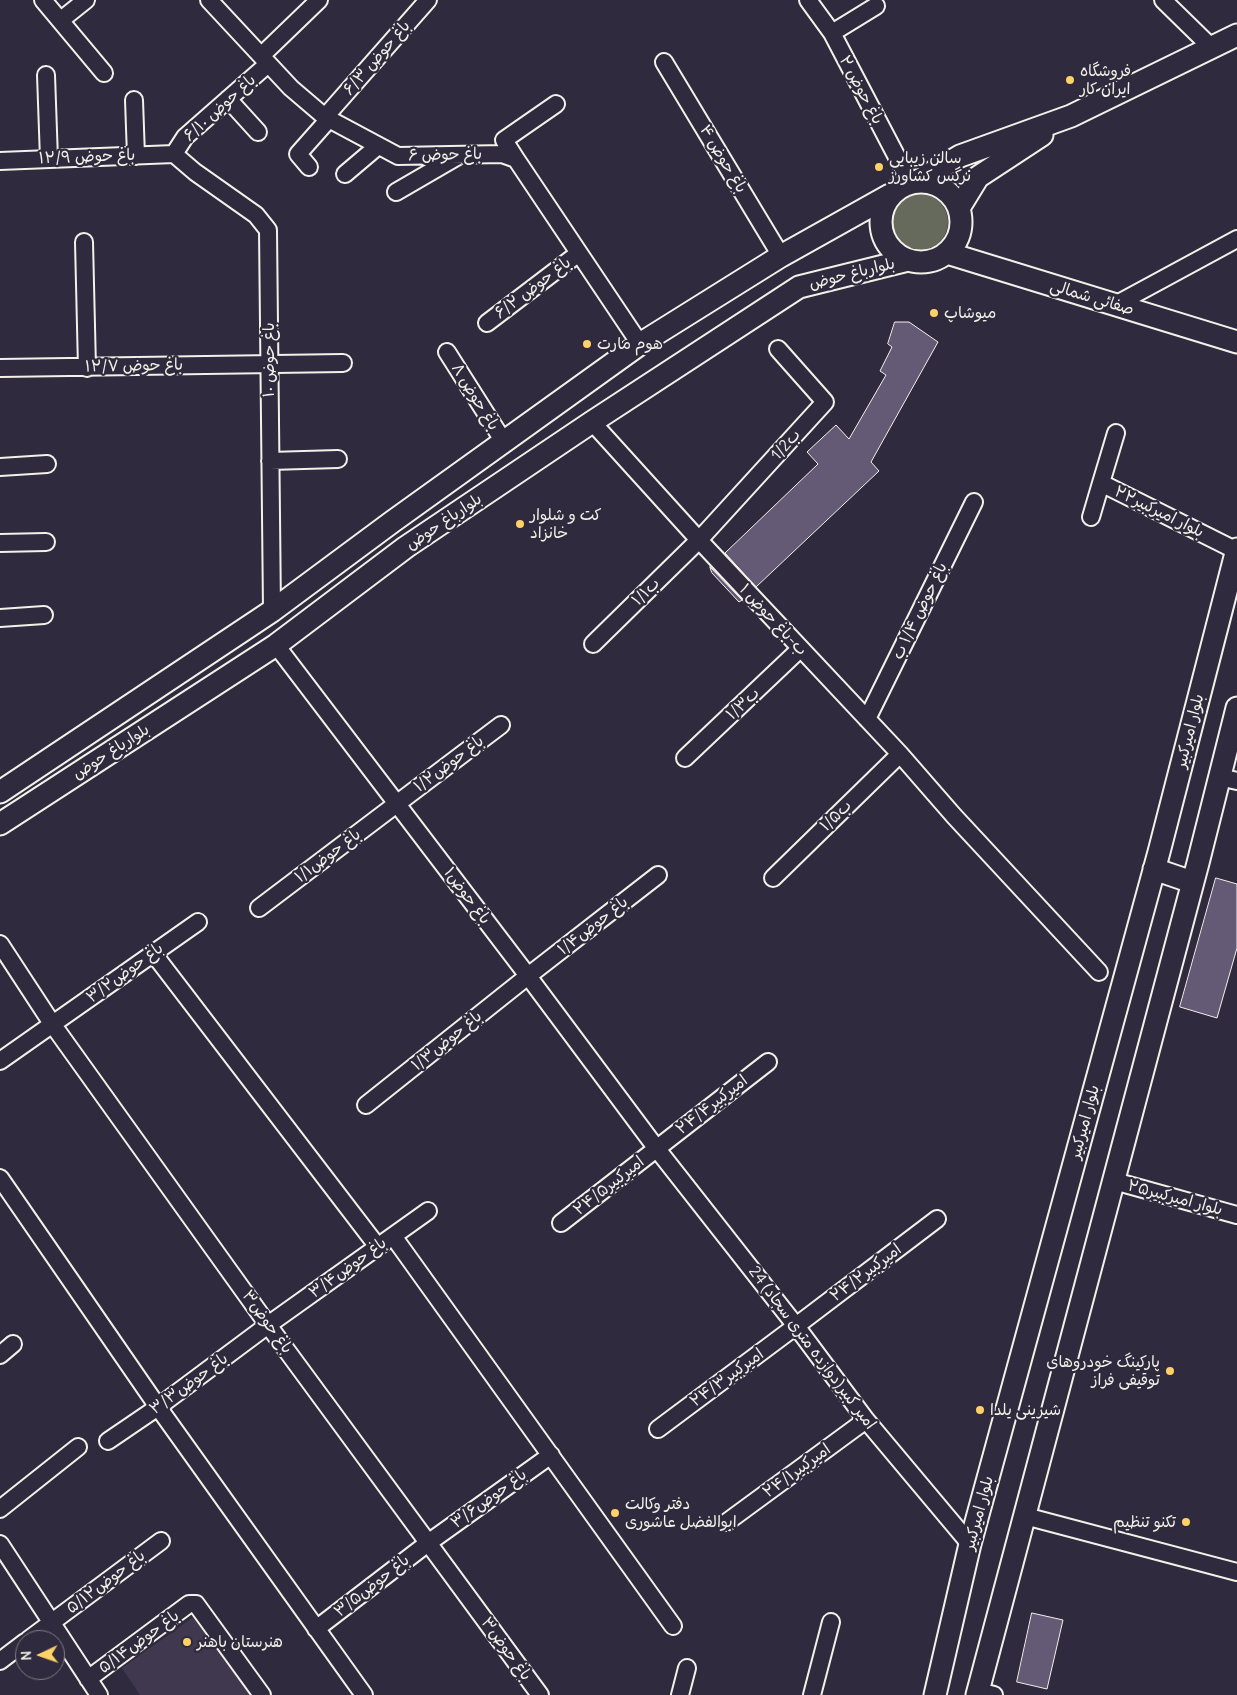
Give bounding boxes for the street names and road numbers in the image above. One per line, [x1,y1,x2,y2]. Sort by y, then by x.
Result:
street label: ۶/۳ باغ حوض [339,17,415,99]
street label: ۲ باغ حوض [835,52,887,128]
street label: ۶/۱۰ باغ حوض [180,71,260,145]
street label: ۴ باغ حوض [695,121,751,197]
street label: ۶ باغ حوض [408,145,482,165]
street label: ۱۲/۹ باغ حوض [38,146,136,168]
street label: ۶/۲ باغ حوض [491,253,575,323]
street label: بلوارباغ حوض [807,254,897,294]
street label: صفائی شمالی [1048,276,1136,320]
street label: ۱۰ باغ حوض [259,322,279,398]
street label: ۱۲/۷ باغ حوض [85,356,183,376]
street label: ۸ باغ حوض [447,360,503,434]
street label: 1/2ب [767,426,805,464]
street label: بلوار امیرکبیر۲۲ [1111,482,1207,542]
street label: بلوارباغ حوض [402,489,486,555]
street label: باغ حوض ۱/۴ ب [888,559,952,663]
street label: ب۱/۱ [628,574,664,610]
street label: ۱ ب-باغ حوض [735,580,811,660]
street label: ب۱/۳ [722,684,764,724]
street label: بلوار امیرکبیر [1172,692,1208,770]
street label: بلوارباغ حوض [69,720,153,784]
street label: باغ حوض۱/۲ [410,731,488,797]
street label: ب۱/۵ [816,796,856,836]
street label: باغ حوض۱/۱ [291,825,365,887]
street label: باغ حوض۱ [439,864,495,928]
street label: باغ حوض۱/۴ [554,893,632,959]
street label: باغ حوض۳/۲ [83,939,167,1007]
street label: باغ حوض۱/۳ [408,1007,486,1075]
street label: امیرکبیر۲۴/۴ [672,1071,752,1139]
street label: بلوار امیرکبیر [1066,1083,1104,1161]
street label: امیرکبیر۲۴/۵ [570,1152,648,1220]
street label: بلوار امیرکبیر۲۵ [1125,1176,1225,1220]
street label: باغ حوض۳/۴ [305,1233,391,1303]
street label: امیرکبیر۲۴/۲ [827,1240,905,1306]
street label: 24 امیر کبیر(دوازده متری سجاد) [744,1263,880,1433]
street label: باغ حوض۳ [238,1287,296,1357]
street label: امیرکبیر۲۴/۳ [686,1345,768,1411]
street label: باغ حوض۳/۳ [146,1349,232,1419]
street label: امیرکبیر۲۴/۱ [759,1440,835,1502]
street label: باغ حوض۳/۶ [447,1465,531,1533]
street label: بلوار امیرکبیر [960,1474,998,1552]
street label: باغ حوض۵/۱۲ [63,1546,149,1618]
street label: باغ حوض۳/۵ [330,1551,414,1621]
street label: باغ حوض۵/۱۴ [95,1606,183,1678]
street label: باغ حوض۳ [477,1614,535,1684]

